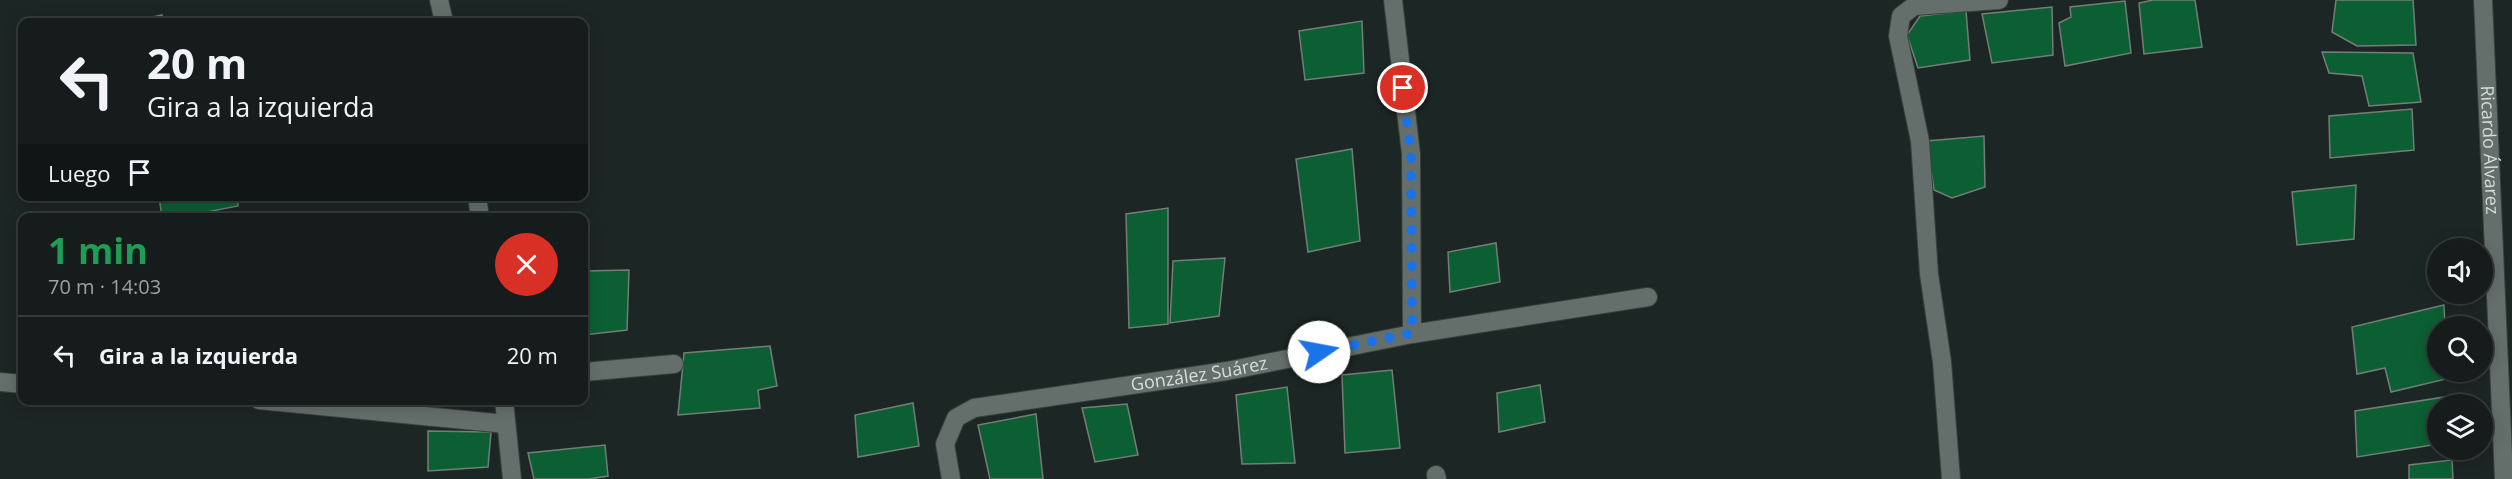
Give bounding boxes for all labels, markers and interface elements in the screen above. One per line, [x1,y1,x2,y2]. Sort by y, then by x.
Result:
text: 20 m [147,34,247,91]
icon: left [48,42,126,120]
pin [1377,62,1428,113]
icon: arrive [1386,71,1419,104]
street label: Ricardo Álvarez [2476,85,2505,215]
text: Gira a la izquierda [147,88,374,125]
icon: arrive [123,156,156,189]
text: Luego [48,158,111,188]
text: 1 min [48,226,148,275]
button: close [495,233,558,296]
map controls [2427,238,2493,460]
button: sound [2427,238,2493,304]
text: 70 m · 14:03 [48,273,161,300]
button: search [2427,316,2493,382]
position arrow [1287,320,1351,384]
icon: left [48,339,81,372]
text: Gira a la izquierda [99,340,298,370]
text: 20 m [507,340,558,370]
street label: González Suárez [1129,350,1269,396]
button: layers [2427,394,2493,460]

